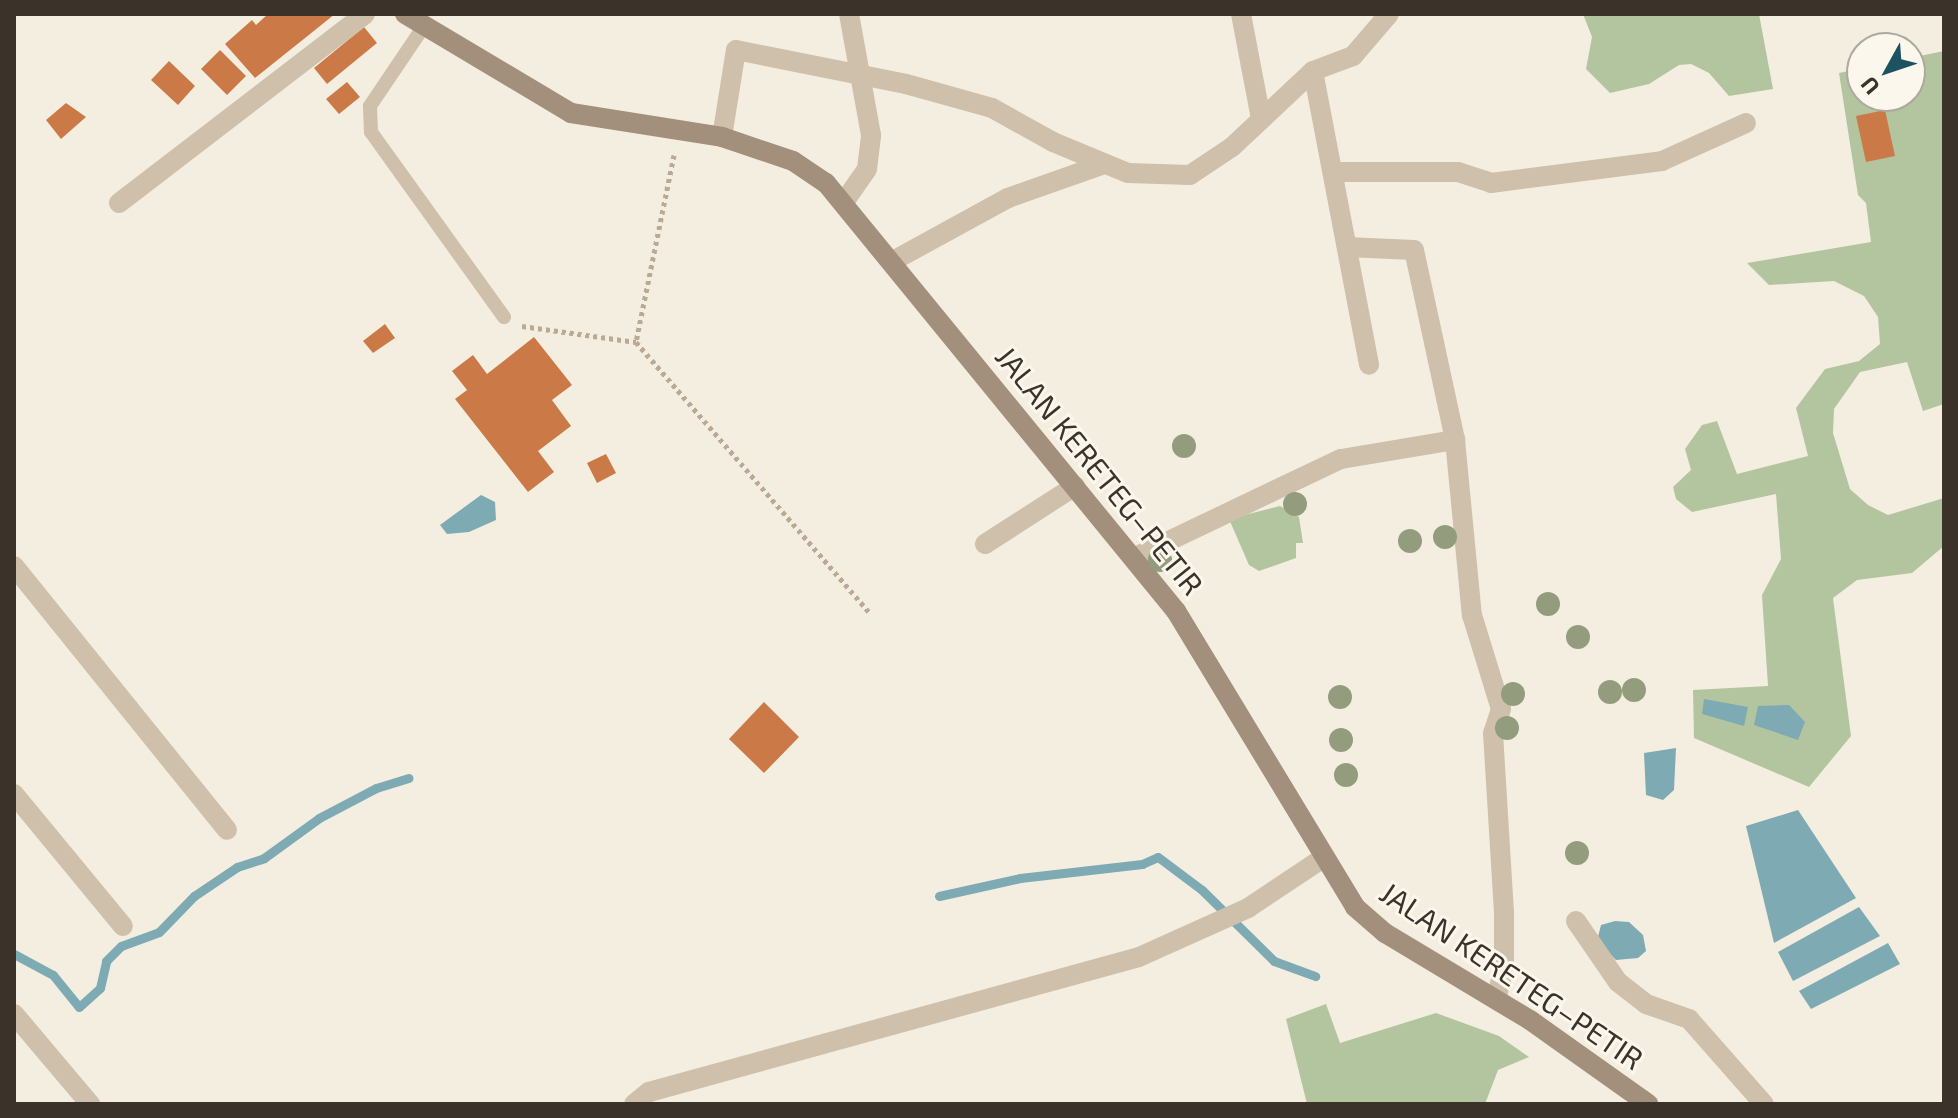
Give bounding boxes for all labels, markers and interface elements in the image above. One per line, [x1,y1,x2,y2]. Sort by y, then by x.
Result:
north arrow [1846,32,1926,112]
text: U [1854,72,1884,100]
street label: JALAN KERETEG–PETIR [989,338,1211,602]
street label: JALAN KERETEG–PETIR [1374,874,1650,1076]

